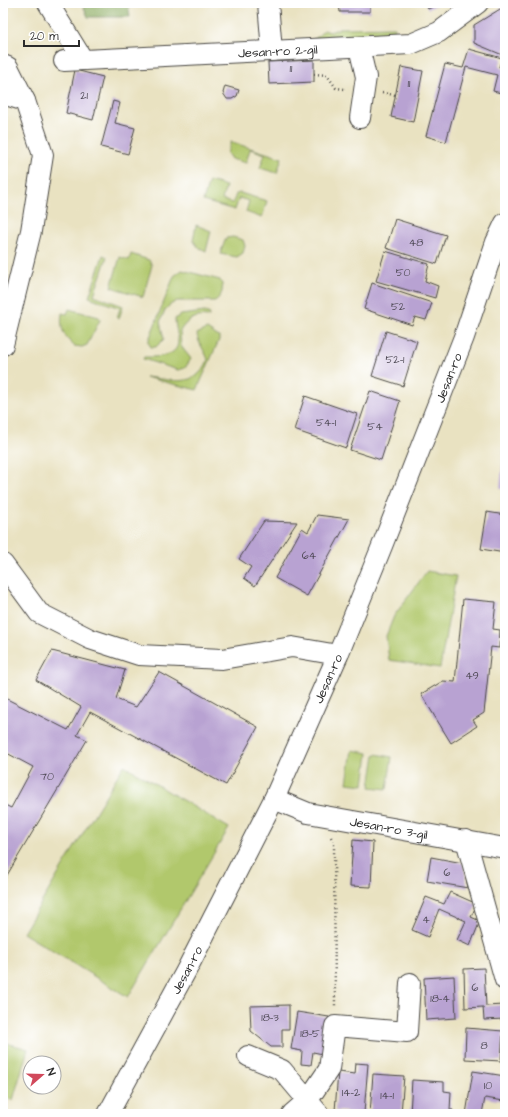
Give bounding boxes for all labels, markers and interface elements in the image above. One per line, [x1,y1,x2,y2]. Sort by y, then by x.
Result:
scale bar [24,22,79,48]
text: 20 m [30,28,59,45]
street label: Jesan-ro 2-gil [238,41,318,62]
house number: 11 [290,61,293,76]
house number: 11 [408,76,411,91]
house number: 21 [80,88,88,103]
house number: 48 [409,235,423,250]
house number: 50 [396,265,410,280]
house number: 52 [391,299,406,314]
street label: Jesan-ro [431,350,467,406]
house number: 52-1 [386,352,405,367]
house number: 54-1 [316,415,337,430]
house number: 54 [367,419,383,434]
house number: 64 [302,548,317,563]
street label: Jesan-ro [310,651,348,706]
house number: 49 [465,668,479,683]
house number: 70 [40,769,54,784]
street label: Jesan-ro 3-gil [348,813,429,844]
house number: 6 [444,865,451,880]
house number: 4 [422,912,430,927]
street label: Jesan-ro [167,943,208,998]
house number: 6 [472,980,479,995]
house number: 18-4 [430,991,450,1006]
house number: 18-3 [261,1010,279,1025]
house number: 18-5 [300,1026,320,1041]
house number: 8 [480,1038,488,1053]
north arrow [22,1055,62,1095]
text: N [43,1066,59,1078]
house number: 10 [484,1078,492,1093]
house number: 14-2 [342,1085,361,1100]
house number: 14-1 [380,1088,394,1103]

